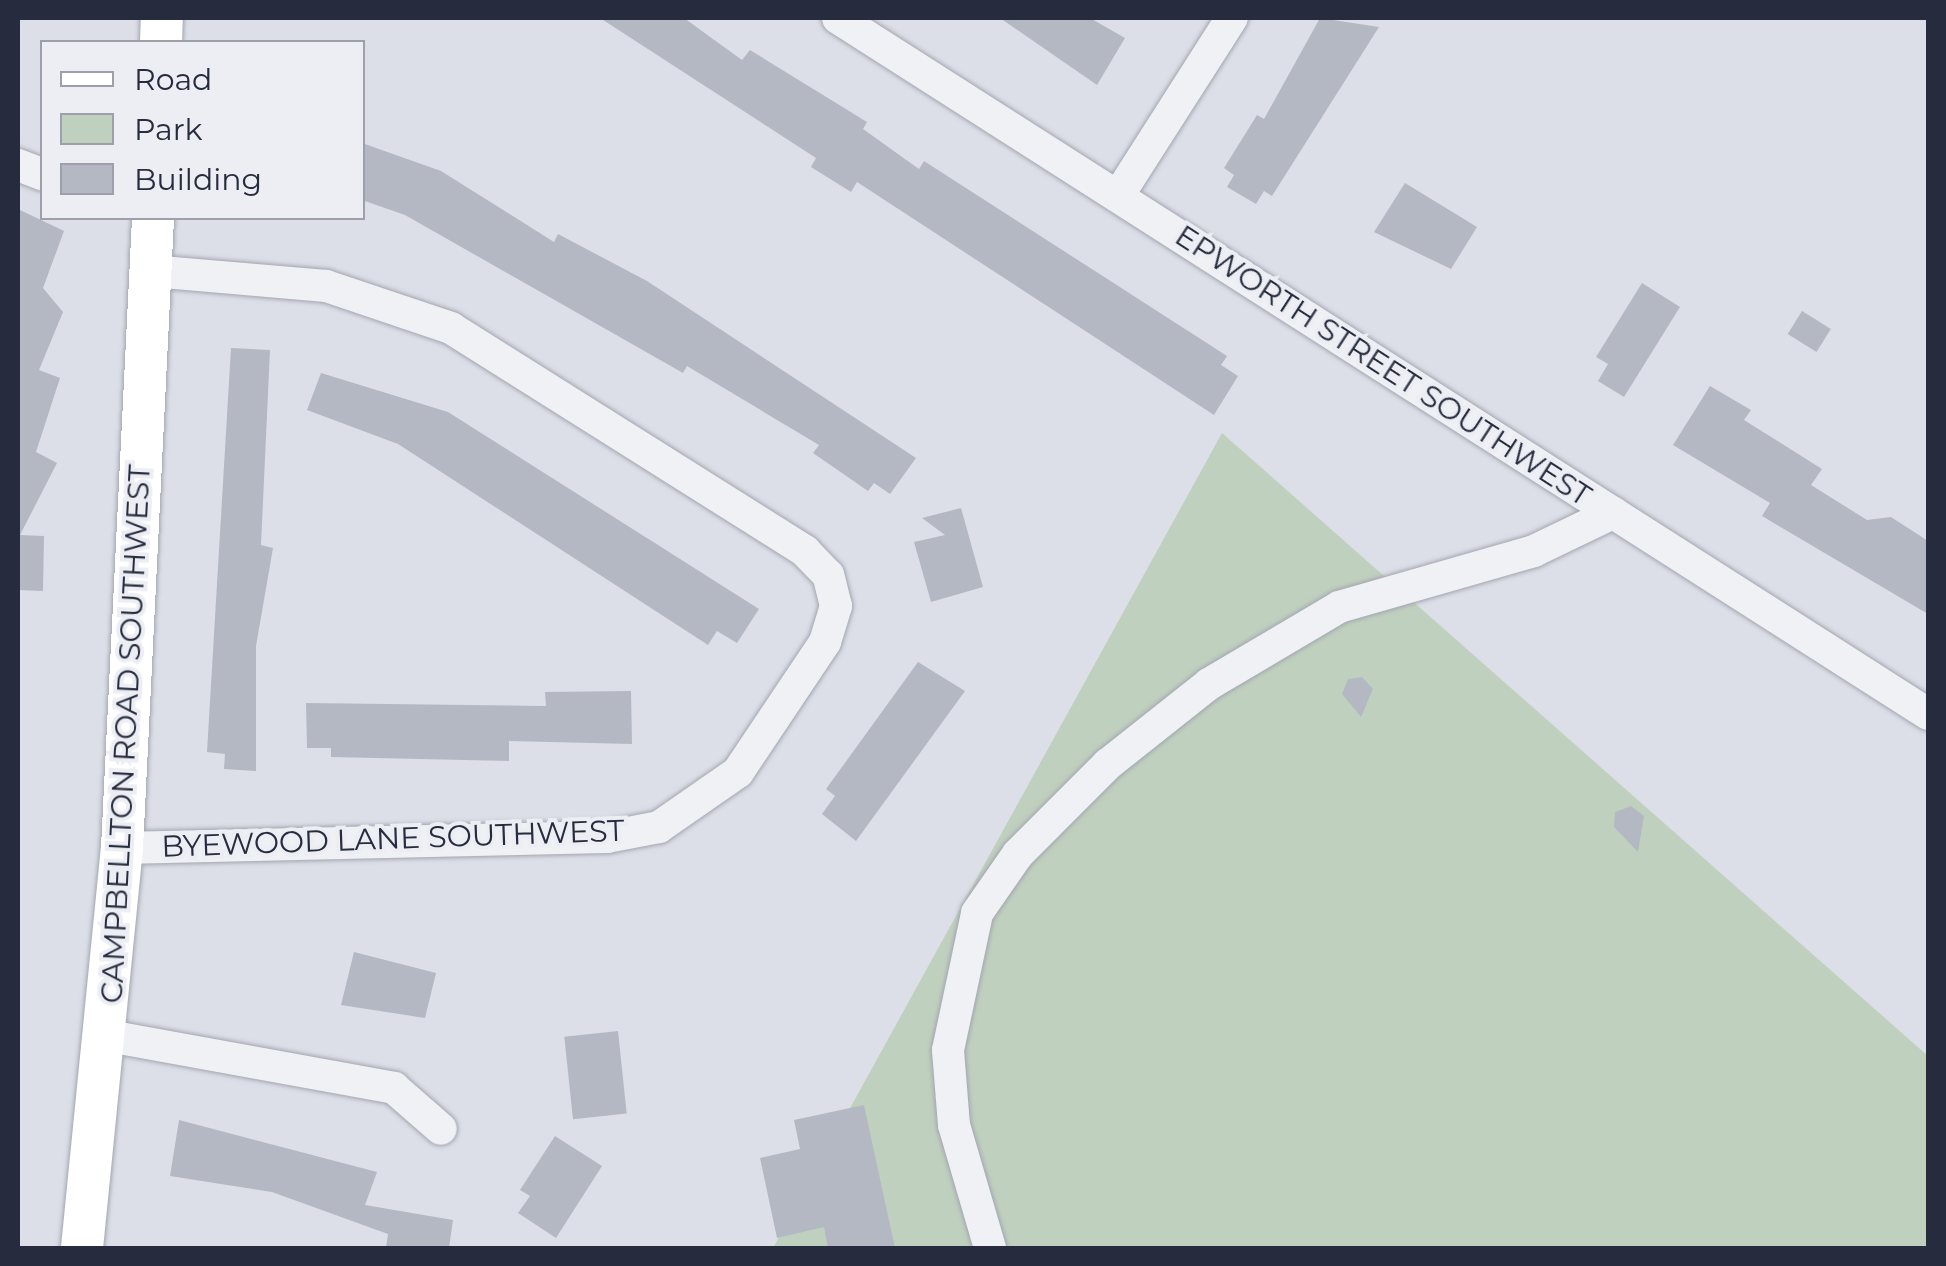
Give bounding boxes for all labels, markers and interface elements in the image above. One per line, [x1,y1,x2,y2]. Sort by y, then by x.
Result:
legend [40,40,365,220]
text: Road [134,61,212,98]
text: Park [134,111,203,148]
text: Building [134,161,262,198]
street label: EPWORTH STREET SOUTHWEST [1168,218,1598,514]
street label: CAMPBELLTON ROAD SOUTHWEST [94,464,158,1004]
street label: BYEWOOD LANE SOUTHWEST [161,813,625,865]

